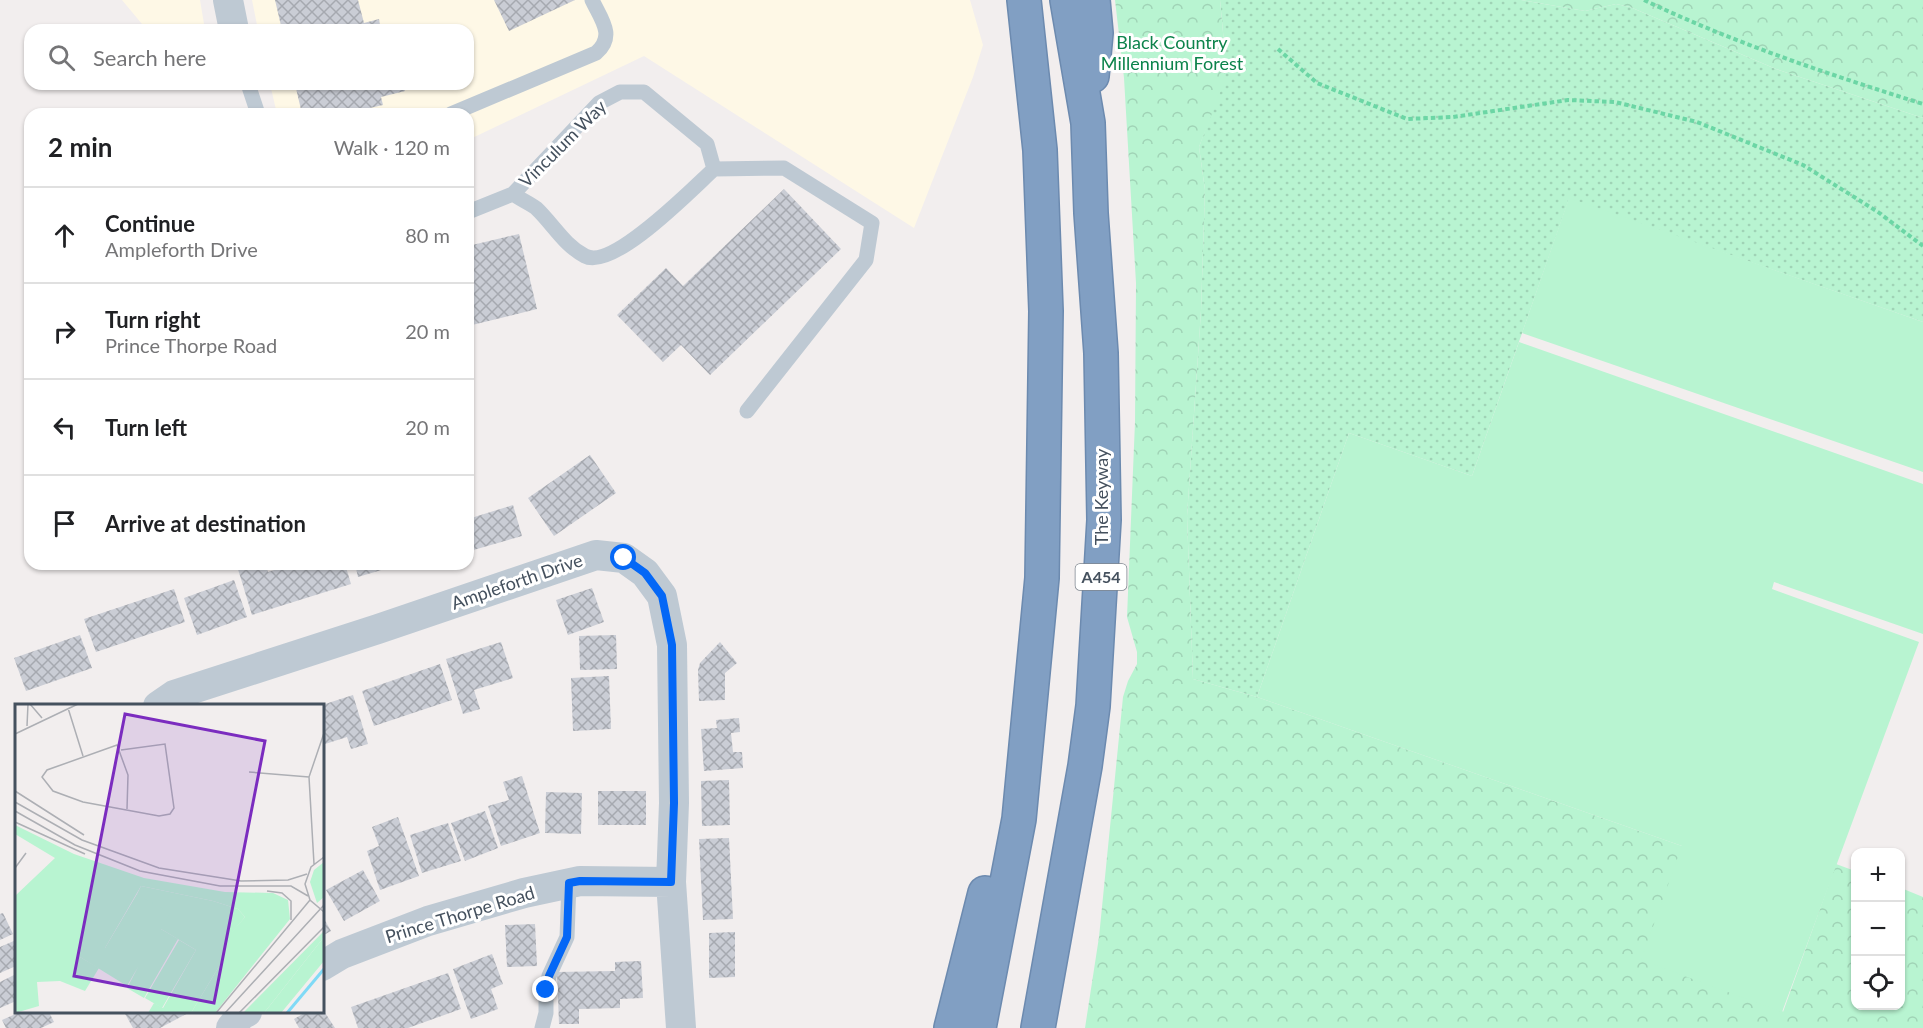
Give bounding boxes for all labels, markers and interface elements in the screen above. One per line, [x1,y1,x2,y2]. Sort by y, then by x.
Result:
search box [24,24,474,90]
park label: Black Country Millennium Forest [1101,31,1244,74]
icon: search [45,41,78,74]
text: Search here [93,44,206,71]
street label: Vinculum Way [514,95,611,191]
text: 2 min [48,131,112,163]
text: Walk · 120 m [334,135,450,159]
text: Continue [105,210,195,237]
icon: ahead [48,219,81,252]
text: 80 m [405,223,450,247]
text: Ampleforth Drive [105,237,258,261]
text: Turn right [105,306,200,333]
icon: right [48,315,81,348]
text: 20 m [405,319,450,343]
text: Prince Thorpe Road [105,333,277,357]
icon: left [48,411,81,444]
text: Turn left [105,414,187,441]
text: 20 m [405,415,450,439]
street label: The Keyway [1090,448,1112,545]
icon: arrive [48,507,81,540]
text: Arrive at destination [105,510,306,537]
route start [610,544,636,570]
street label: Ampleforth Drive [448,548,585,614]
road number: A454 [1076,564,1126,590]
inset map [15,704,324,1013]
map controls [1851,848,1905,1010]
button: + [1851,848,1905,902]
street label: Prince Thorpe Road [382,881,537,947]
button: − [1851,902,1905,956]
button: locate [1851,956,1905,1010]
route end [532,976,558,1002]

